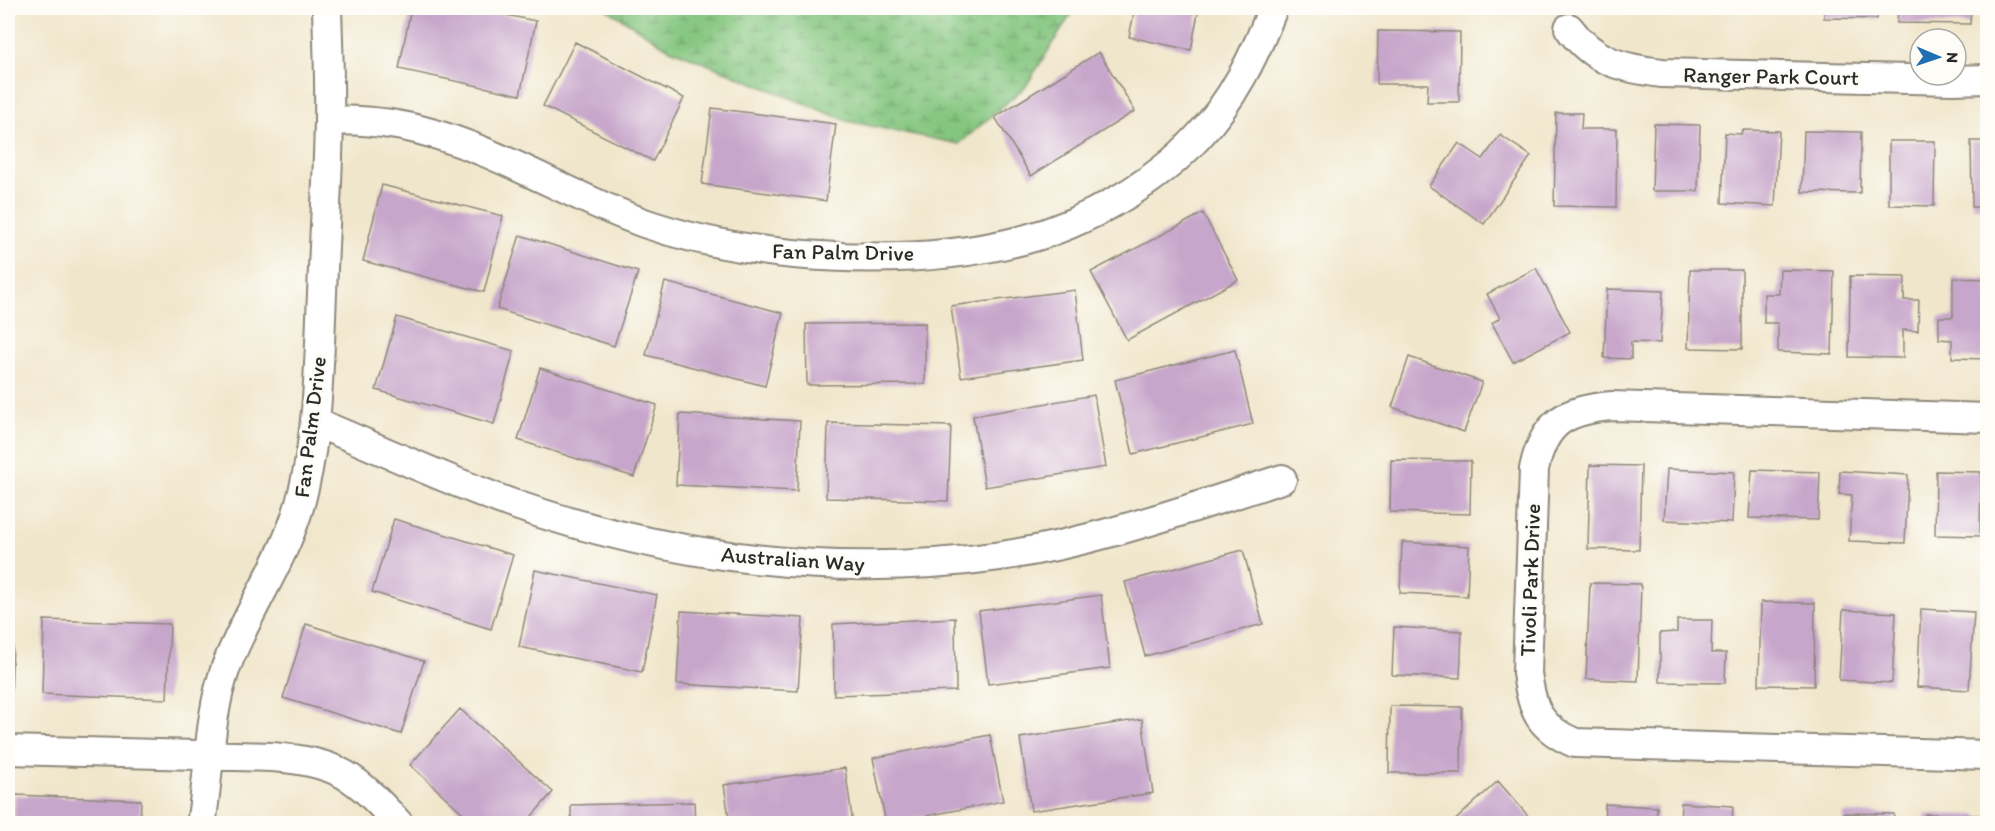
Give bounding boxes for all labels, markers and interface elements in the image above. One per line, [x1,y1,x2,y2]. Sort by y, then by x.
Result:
north arrow [1908,27,1968,87]
text: N [1943,52,1962,63]
street label: Ranger Park Court [1683,61,1859,91]
street label: Fan Palm Drive [772,237,914,267]
street label: Fan Palm Drive [288,355,332,499]
street label: Tivoli Park Drive [1514,503,1546,657]
street label: Australian Way [720,541,866,578]

